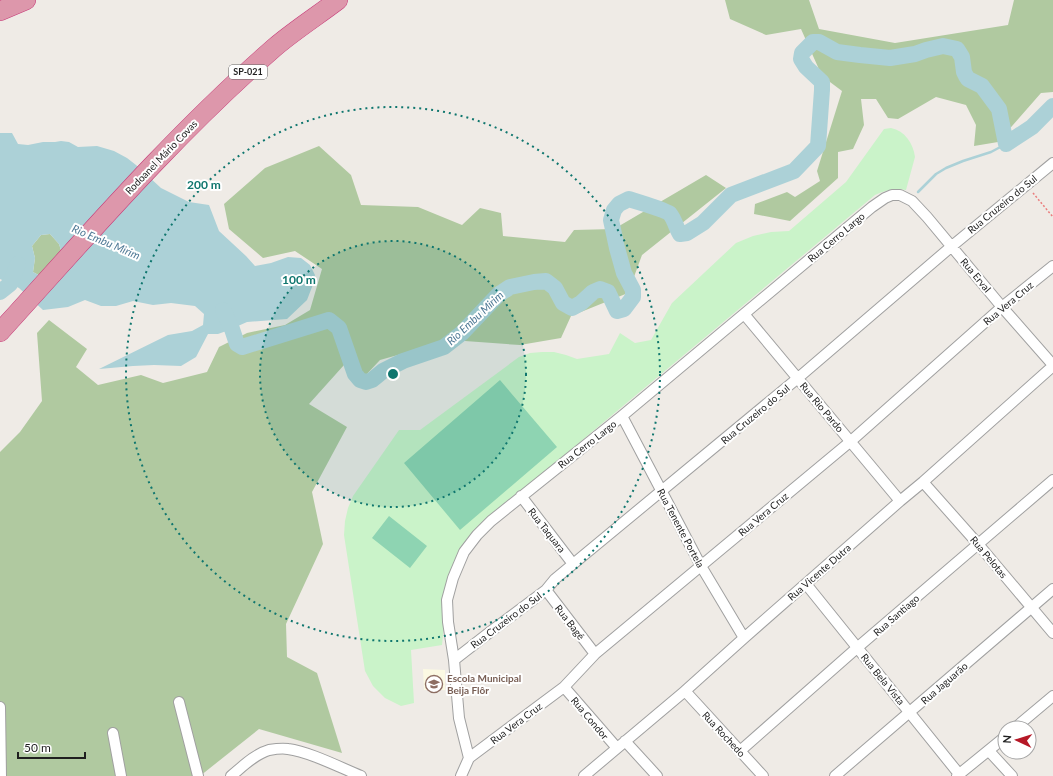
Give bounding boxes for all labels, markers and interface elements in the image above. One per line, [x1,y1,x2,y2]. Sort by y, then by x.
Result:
road number: SP-021 [229,65,267,79]
street label: Rodoanel Mário Covas [122,117,200,197]
street label: Rua Cruzeiro do Sul [965,172,1039,236]
text: 200 m [187,177,221,192]
street label: Rua Cerro Largo [805,209,867,264]
water label: Rio Embu Mirim [70,221,142,262]
street label: Rua Erval [958,256,994,294]
text: 100 m [282,272,316,287]
street label: Rua Vera Cruz [981,278,1036,327]
water label: Rio Embu Mirim [444,288,506,347]
centre of rings [386,367,400,381]
street label: Rua Rio Pardo [798,380,847,435]
street label: Rua Cruzeiro do Sul [718,382,792,446]
street label: Rua Cerro Largo [555,417,619,471]
street label: Rua Tenente Portela [655,486,707,570]
street label: Rua Vera Cruz [736,489,791,538]
street label: Rua Taquara [526,505,568,555]
street label: Rua Pelotas [968,534,1010,580]
street label: Rua Vicente Dutra [785,541,853,603]
street label: Rua Cruzeiro do Sul [468,589,544,651]
street label: Rua Santiago [871,592,922,638]
street label: Rua Bagé [553,602,587,642]
street label: Rua Bela Vista [859,651,907,707]
street label: Rua Jaguarão [918,659,970,706]
place label: Escola Municipal Beija Flôr [447,672,521,696]
school or university icon: Escola Municipal Beija Flôr [424,674,444,694]
street label: Rua Condor [569,694,612,742]
street label: Rua Vera Cruz [488,699,545,746]
street label: Rua Rochedo [700,709,748,759]
north arrow [997,720,1037,760]
scale bar [18,734,85,760]
text: N [1000,735,1013,744]
text: 50 m [24,740,51,755]

